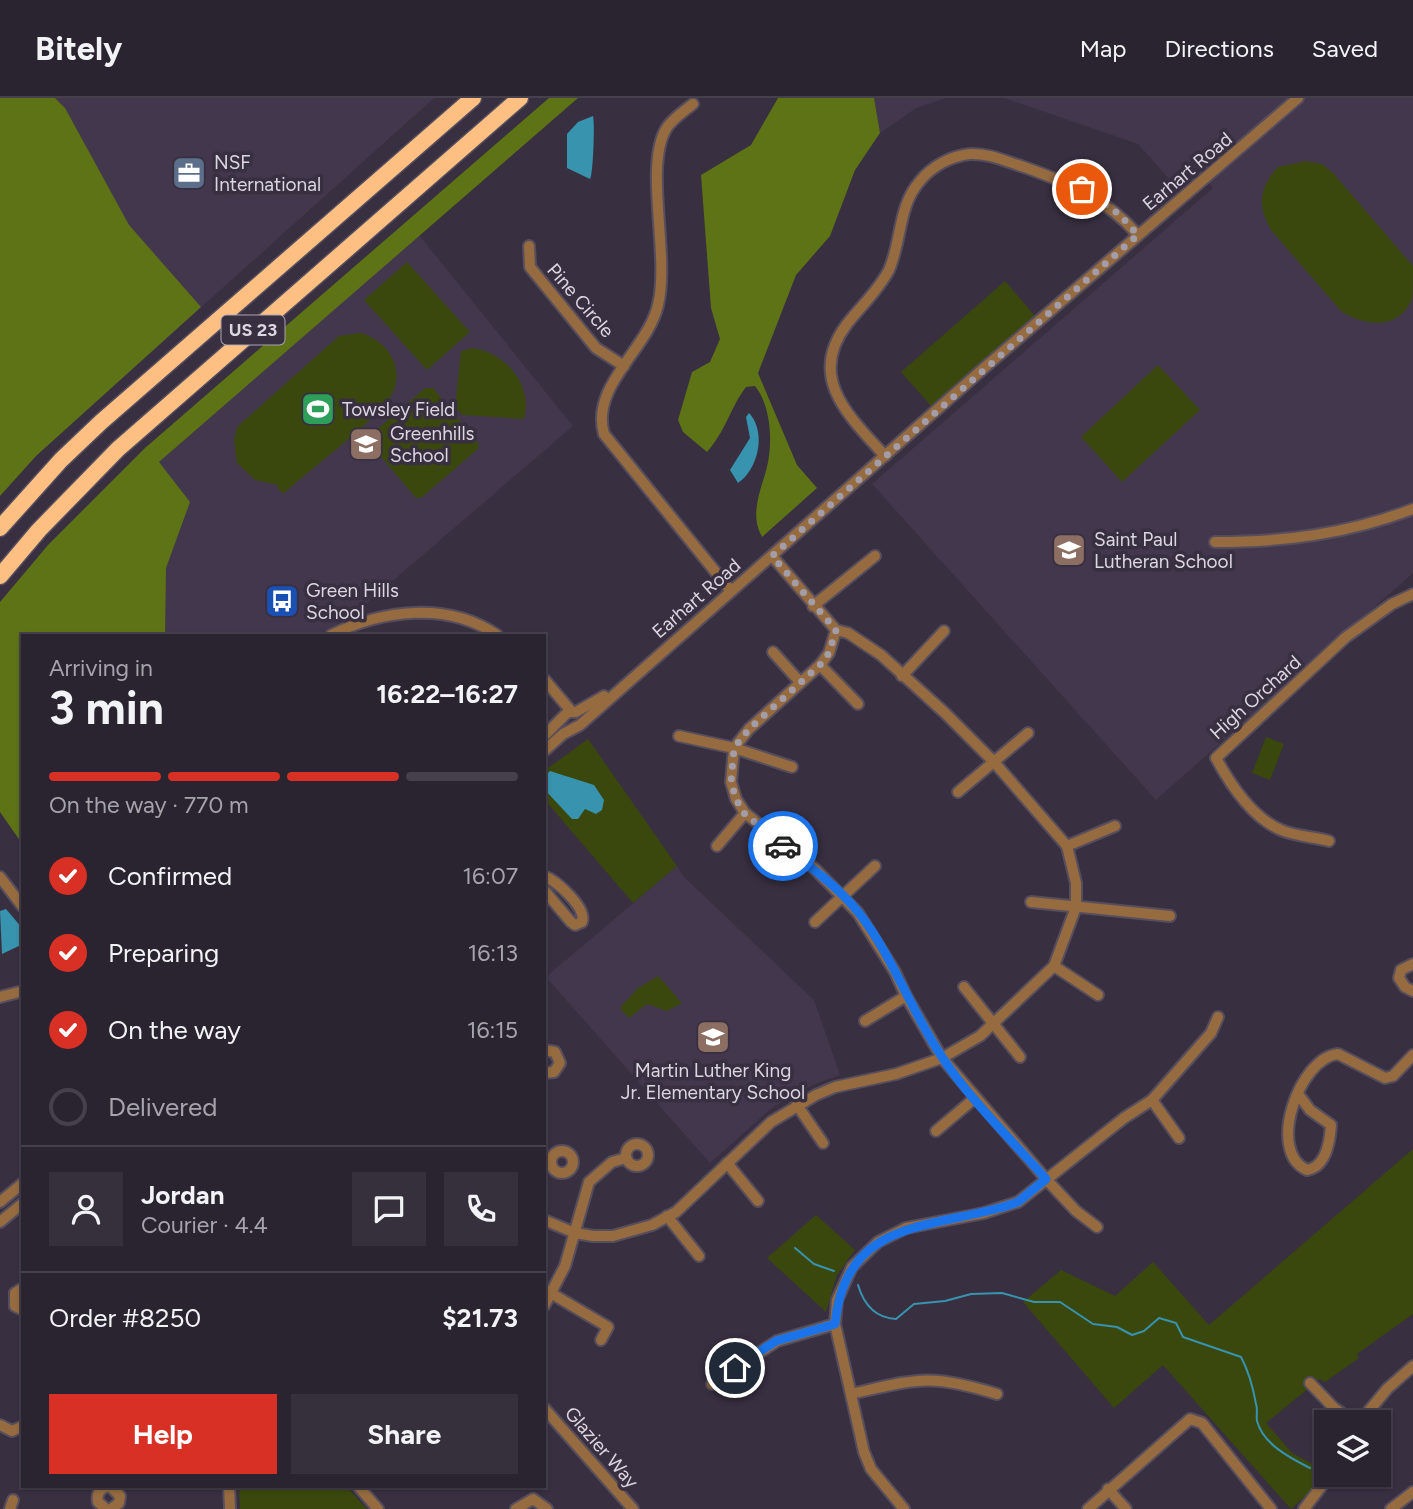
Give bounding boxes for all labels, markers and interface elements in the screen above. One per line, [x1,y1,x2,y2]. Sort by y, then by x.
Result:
text: Bitely [35,29,122,68]
text: Map [1080,34,1126,63]
text: Directions [1164,34,1274,63]
text: Saved [1312,34,1378,63]
street label: Earhart Road [1138,127,1237,215]
place label: NSF International [214,151,321,196]
office icon: NSF International [170,154,208,192]
pin [1052,159,1112,219]
icon: bag [1063,170,1101,208]
street label: Pine Circle [542,259,619,342]
road number: US 23 [222,316,284,344]
sports icon: Towsley Field [299,390,337,428]
place label: Towsley Field [342,398,455,421]
place label: Greenhills School [390,422,475,467]
school or university icon: Greenhills School [347,425,385,463]
place label: Saint Paul Lutheran School [1094,528,1233,573]
school or university icon: Saint Paul Lutheran School [1050,531,1088,569]
street label: Earhart Road [647,554,745,643]
place label: Green Hills School [306,579,399,624]
bus stop icon: Green Hills School [263,582,301,620]
street label: High Orchard [1205,651,1306,744]
text: Arriving in [49,654,153,682]
text: 16:22–16:27 [376,678,518,710]
text: 3 min [49,680,164,736]
text: On the way · 770 m [49,791,248,819]
courier [748,811,818,881]
icon: car [764,827,802,865]
icon: check [49,857,87,895]
text: Confirmed [108,860,232,892]
text: 16:07 [463,862,518,890]
icon: check [49,934,87,972]
text: Preparing [108,937,219,969]
text: 16:13 [468,939,518,967]
icon: check [49,1011,87,1049]
text: On the way [108,1014,241,1046]
text: 16:15 [467,1016,518,1044]
school or university icon: Martin Luther King Jr. Elementary School [694,1018,732,1056]
place label: Martin Luther King Jr. Elementary School [621,1059,805,1104]
text: Delivered [108,1091,217,1123]
button: person [49,1172,123,1246]
button: chat [352,1172,426,1246]
button: phone [444,1172,518,1246]
text: Jordan [141,1179,224,1211]
text: Courier · 4.4 [141,1211,268,1239]
text: Order #8250 [49,1302,201,1334]
text: $21.73 [442,1302,518,1334]
pin [705,1338,765,1398]
icon: home [716,1349,754,1387]
button: Help [49,1394,277,1474]
button: Share [291,1394,518,1474]
street label: Glazier Way [560,1402,643,1493]
map controls [1314,1410,1391,1487]
button: layers [1314,1410,1391,1487]

